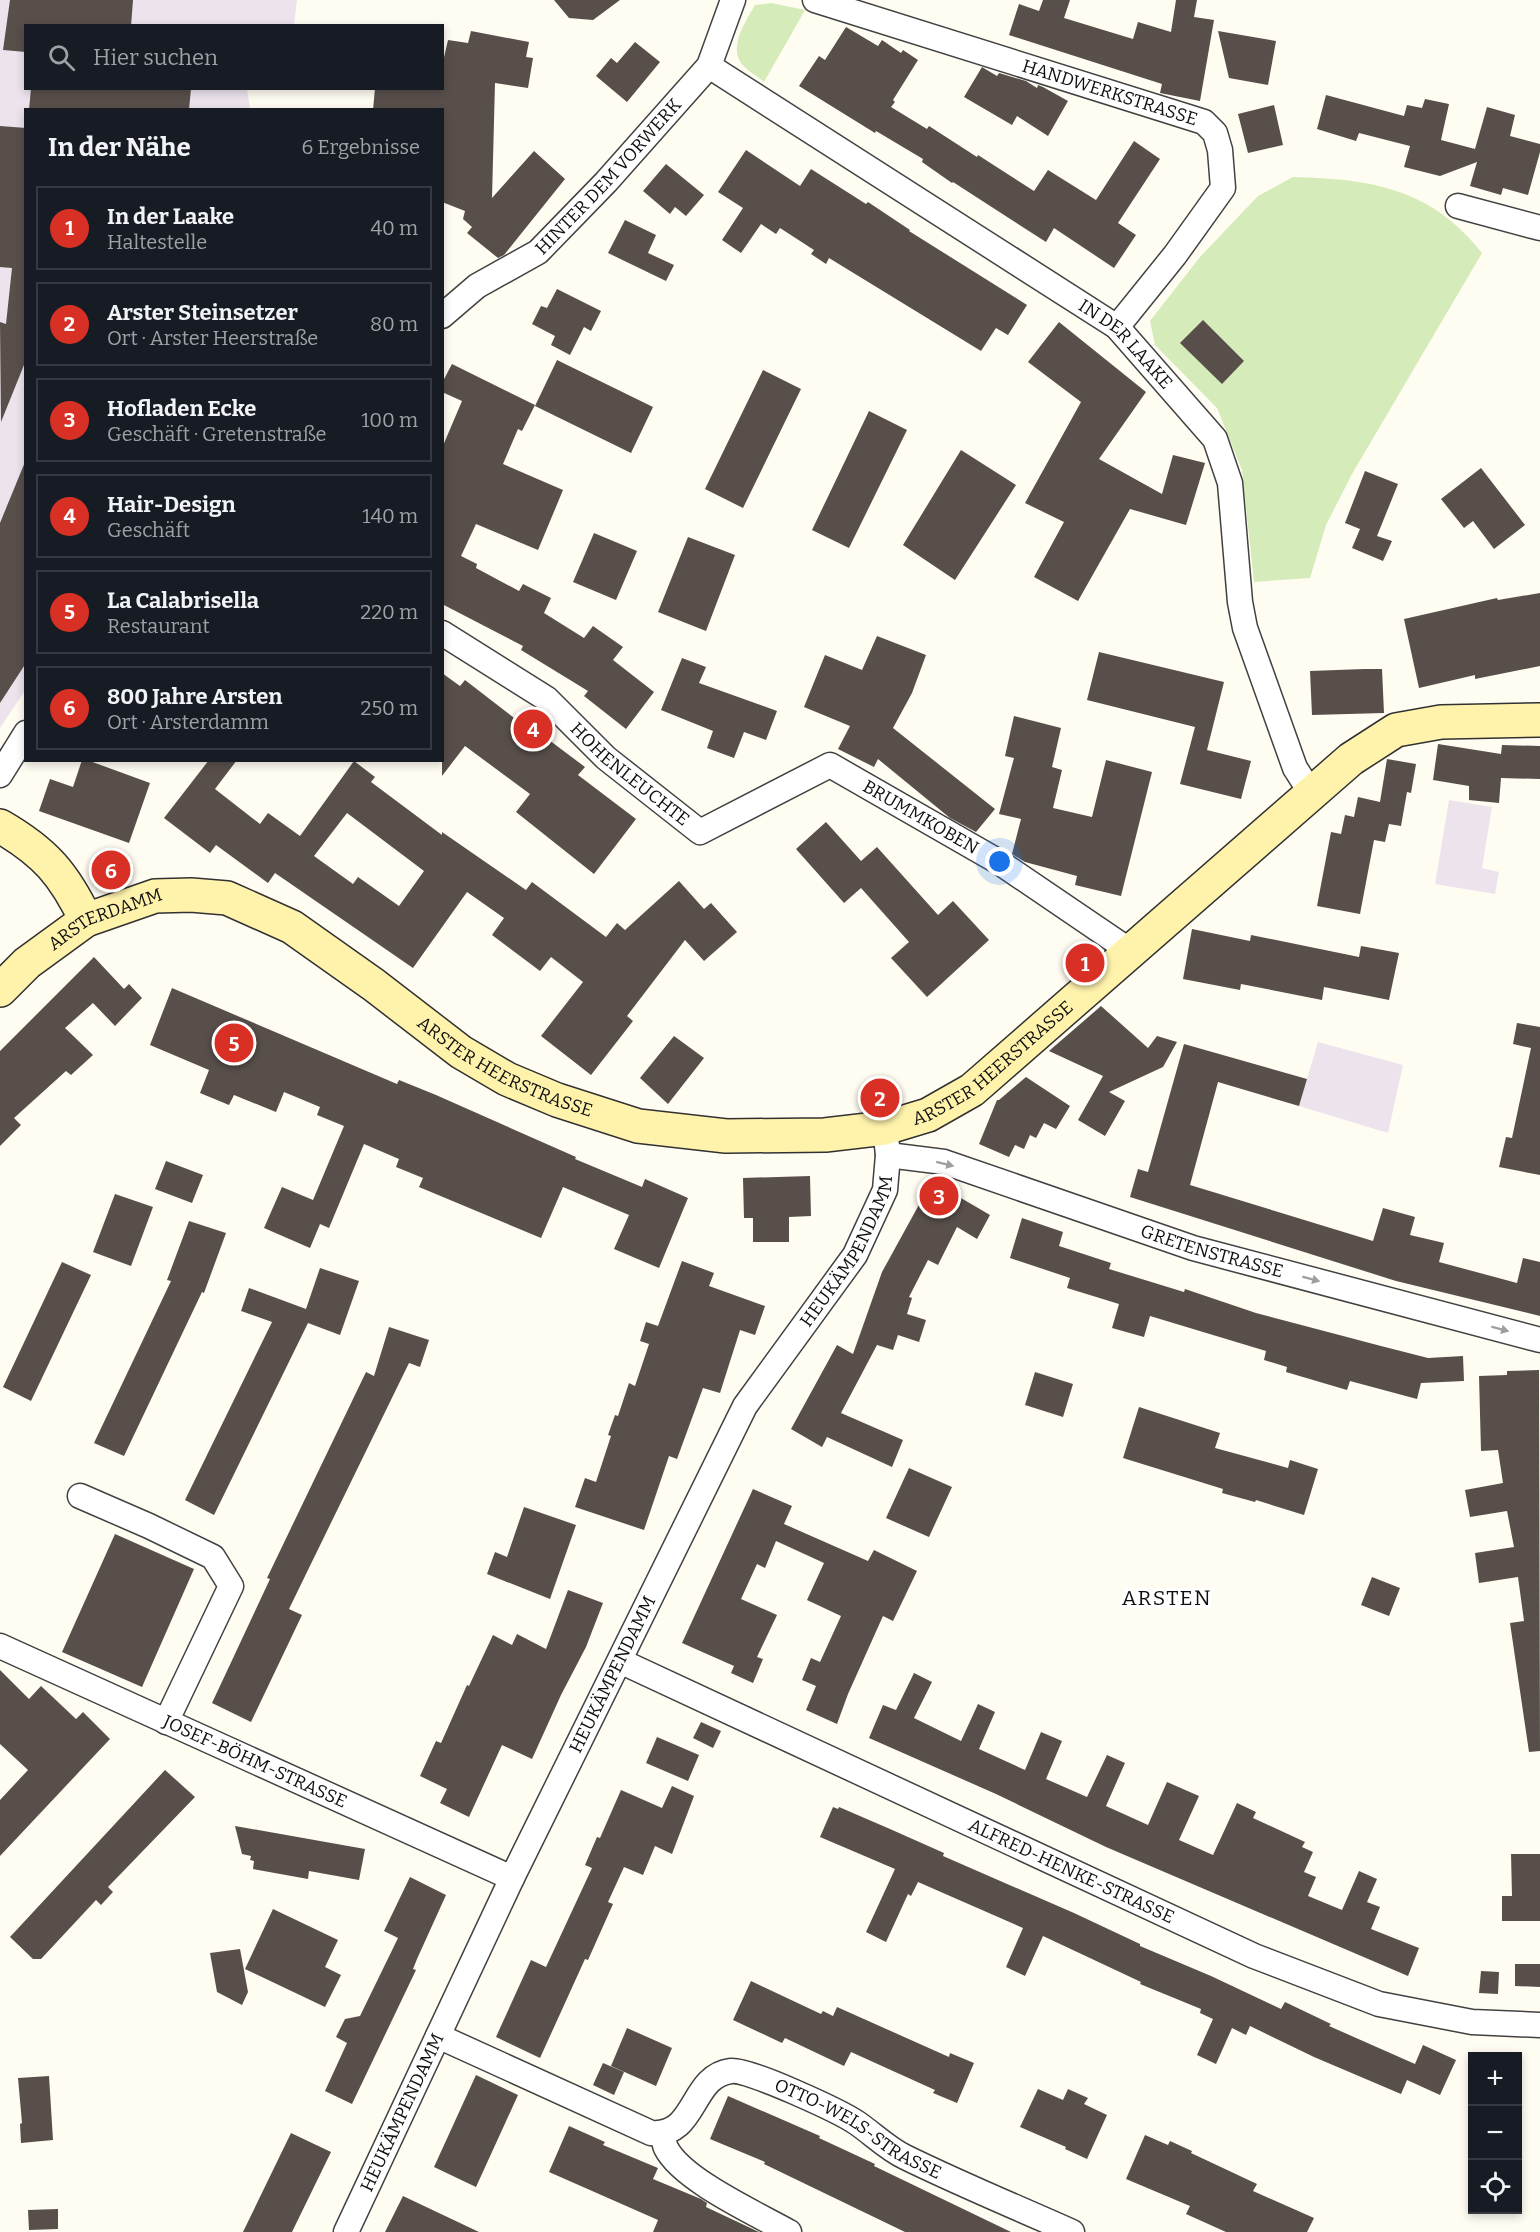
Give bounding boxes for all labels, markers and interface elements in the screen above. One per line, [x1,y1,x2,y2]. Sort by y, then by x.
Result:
search box [24,24,444,90]
icon: search [45,41,78,74]
text: Hier suchen [93,44,218,71]
street label: HANDWERKSTRASSE [1020,55,1200,130]
street label: HINTER DEM VORWERK [531,94,686,259]
text: In der Nähe [48,132,191,163]
text: 6 Ergebnisse [301,135,420,159]
text: In der Laake [107,203,234,230]
text: 1 [65,216,74,240]
text: 40 m [370,216,418,240]
text: Haltestelle [107,230,207,254]
street label: IN DER LAAKE [1075,294,1177,393]
text: Arster Steinsetzer [107,299,298,326]
text: 2 [64,312,75,336]
text: 80 m [370,312,418,336]
text: Ort · Arster Heerstraße [107,326,318,350]
text: Hofladen Ecke [107,395,256,422]
text: 3 [64,408,75,432]
text: 100 m [361,408,418,432]
text: Geschäft · Gretenstraße [107,422,326,446]
text: Hair-Design [107,491,236,518]
text: 4 [63,504,76,528]
text: 140 m [362,504,418,528]
text: Geschäft [107,518,190,542]
text: La Calabrisella [107,587,259,614]
text: 5 [64,600,75,624]
text: 220 m [360,600,418,624]
text: Restaurant [107,614,210,638]
text: 800 Jahre Arsten [107,683,283,710]
text: 6 [64,696,75,720]
text: 250 m [361,696,418,720]
pin: 4 [514,706,552,752]
text: Ort · Arsterdamm [107,710,269,734]
street label: HOHENLEUCHTE [566,718,694,830]
street label: BRUMMKOBEN [859,775,983,859]
your location [985,847,1014,876]
pin: 6 [92,848,130,892]
street label: ARSTERDAMM [44,883,165,955]
pin: 1 [1066,940,1104,986]
street label: ARSTER HEERSTRASSE [910,996,1077,1130]
street label: ARSTER HEERSTRASSE [413,1012,595,1122]
pin: 5 [214,1020,254,1066]
pin: 2 [860,1076,900,1120]
one-way arrow [936,1159,954,1169]
pin: 3 [920,1174,958,1218]
street label: HEUKÄMPENDAMM [795,1175,897,1331]
street label: GRETENSTRASSE [1138,1220,1286,1282]
one-way arrow [1302,1275,1320,1285]
one-way arrow [1491,1325,1509,1334]
district label: ARSTEN [1122,1585,1212,1611]
street label: HEUKÄMPENDAMM [565,1592,660,1757]
street label: JOSEF-BÖHM-STRASSE [159,1710,350,1813]
street label: ALFRED-HENKE-STRASSE [965,1814,1178,1928]
street label: HEUKÄMPENDAMM [356,2030,449,2195]
map controls [1468,2052,1522,2214]
button: + [1468,2052,1522,2106]
street label: OTTO-WELS-STRASSE [771,2074,945,2184]
button: − [1468,2106,1522,2160]
button: locate [1468,2160,1522,2214]

